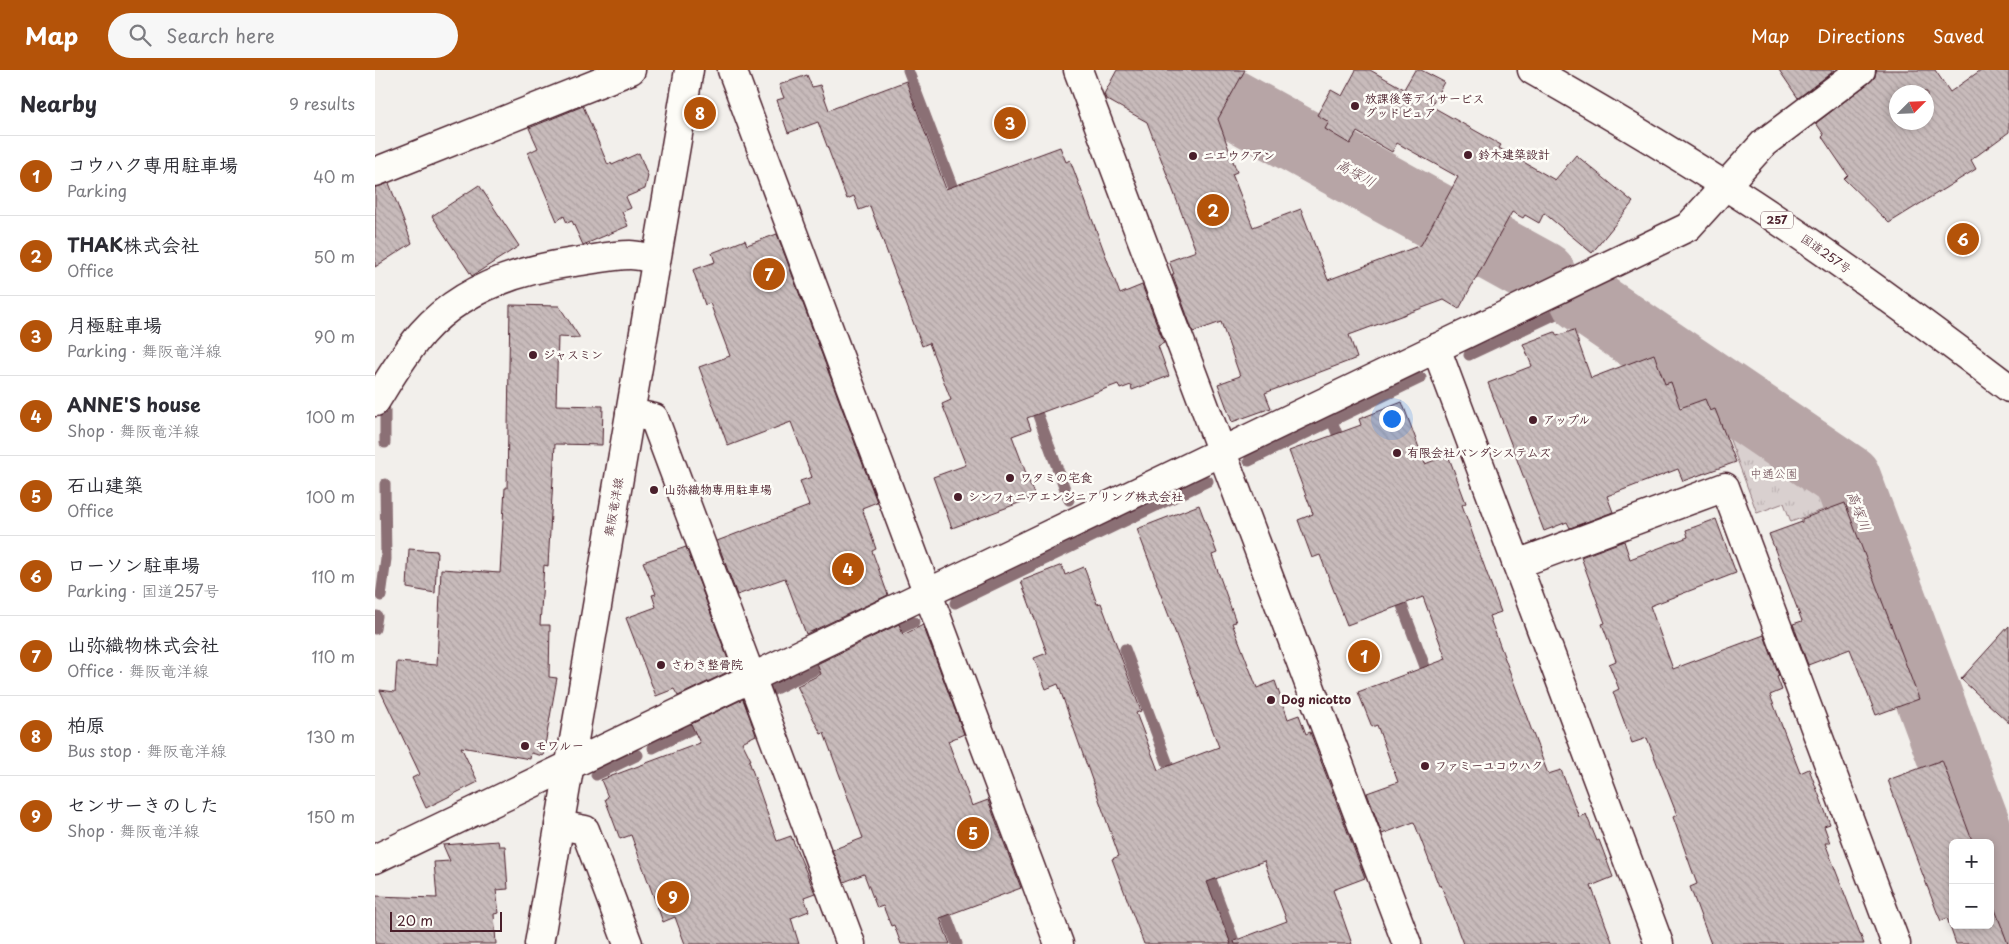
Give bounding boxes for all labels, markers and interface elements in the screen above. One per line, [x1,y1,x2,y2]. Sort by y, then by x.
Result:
search box [108,13,458,58]
text: Map [25,17,78,53]
icon: search [126,21,154,49]
text: Search here [166,21,275,49]
text: Map [1751,22,1789,49]
text: Directions [1817,22,1905,49]
text: Saved [1933,22,1984,49]
north arrow [1889,85,1934,130]
text: Nearby [20,87,97,119]
place label: 放課後等デイサービス グッドピュア [1365,89,1485,121]
text: 9 results [289,91,355,115]
pin: 8 [684,94,716,132]
marker: 放課後等デイサービス グッドピュア [1349,100,1361,112]
pin: 3 [994,104,1026,142]
place label: 鈴木建築設計 [1478,145,1550,163]
place label: ニエウクアン [1203,146,1275,164]
marker: 鈴木建築設計 [1462,149,1474,161]
text: コウハク専用駐車場 [67,150,238,178]
marker: ニエウクアン [1187,150,1199,162]
water label: 高塚川 [1333,153,1380,192]
text: 1 [32,164,40,188]
text: 40 m [313,164,355,188]
text: Parking [67,178,127,202]
pin: 2 [1197,191,1229,229]
road number: 257 [1761,212,1793,228]
pin: 6 [1947,220,1979,258]
street label: 国道257号 [1797,229,1856,277]
text: THAK株式会社 [67,230,199,258]
text: 2 [30,244,42,268]
text: 50 m [314,244,355,268]
pin: 7 [753,255,785,293]
text: Office [67,258,114,282]
text: 月極駐車場 [67,310,162,338]
text: 3 [31,324,41,348]
text: 90 m [314,324,355,348]
text: Parking · 舞阪竜洋線 [67,338,221,362]
place label: ジャスミン [543,345,603,363]
marker: ジャスミン [527,349,539,361]
text: ANNE'S house [67,390,201,418]
text: 4 [31,404,41,428]
text: 100 m [306,404,355,428]
your location [1379,406,1405,432]
place label: アップル [1543,410,1590,428]
marker: アップル [1527,414,1539,426]
text: Shop · 舞阪竜洋線 [67,418,200,442]
place label: 有限会社バンダシステムズ [1407,443,1551,461]
marker: 有限会社バンダシステムズ [1391,447,1403,459]
park label: 中通公園 [1750,464,1798,482]
place label: ワタミの宅食 [1020,468,1092,486]
text: 石山建築 [67,470,143,498]
marker: ワタミの宅食 [1004,472,1016,484]
street label: 舞阪竜洋線 [599,476,627,538]
place label: 山弥織物専用駐車場 [664,480,772,498]
text: 5 [31,484,41,508]
text: 100 m [306,484,355,508]
marker: 山弥織物専用駐車場 [648,484,660,496]
place label: シンフォニアエンジニアリング株式会社 [968,487,1183,505]
water label: 高塚川 [1842,487,1877,534]
marker: シンフォニアエンジニアリング株式会社 [952,491,964,503]
text: Office [67,498,114,522]
text: ローソン駐車場 [67,550,200,578]
pin: 4 [832,550,864,588]
text: 6 [30,564,42,588]
text: 110 m [312,564,355,588]
text: Parking · 国道257号 [67,578,220,602]
text: 山弥織物株式会社 [67,630,219,658]
pin: 1 [1348,637,1380,675]
text: 7 [31,644,41,668]
text: 110 m [312,644,355,668]
place label: さわき整骨院 [671,655,743,673]
text: Office · 舞阪竜洋線 [67,658,209,682]
marker: さわき整骨院 [655,659,667,671]
place label: Dog nicotto [1281,690,1351,708]
marker: Dog nicotto [1265,694,1277,706]
text: 柏原 [67,710,105,738]
text: 8 [31,724,41,748]
text: 130 m [307,724,355,748]
place label: モワルー [535,736,584,754]
text: Bus stop · 舞阪竜洋線 [67,738,227,762]
marker: モワルー [519,740,531,752]
place label: ファミーユコウハク [1435,756,1543,774]
marker: ファミーユコウハク [1419,760,1431,772]
text: センサーきのした [67,790,219,818]
text: 9 [31,804,41,828]
text: 150 m [307,804,355,828]
pin: 5 [957,814,989,852]
text: Shop · 舞阪竜洋線 [67,818,200,842]
map controls [1949,839,1994,929]
button: + [1949,839,1994,884]
pin: 9 [657,878,689,916]
button: − [1949,884,1994,929]
scale bar [390,909,503,932]
text: 20 m [397,910,433,931]

